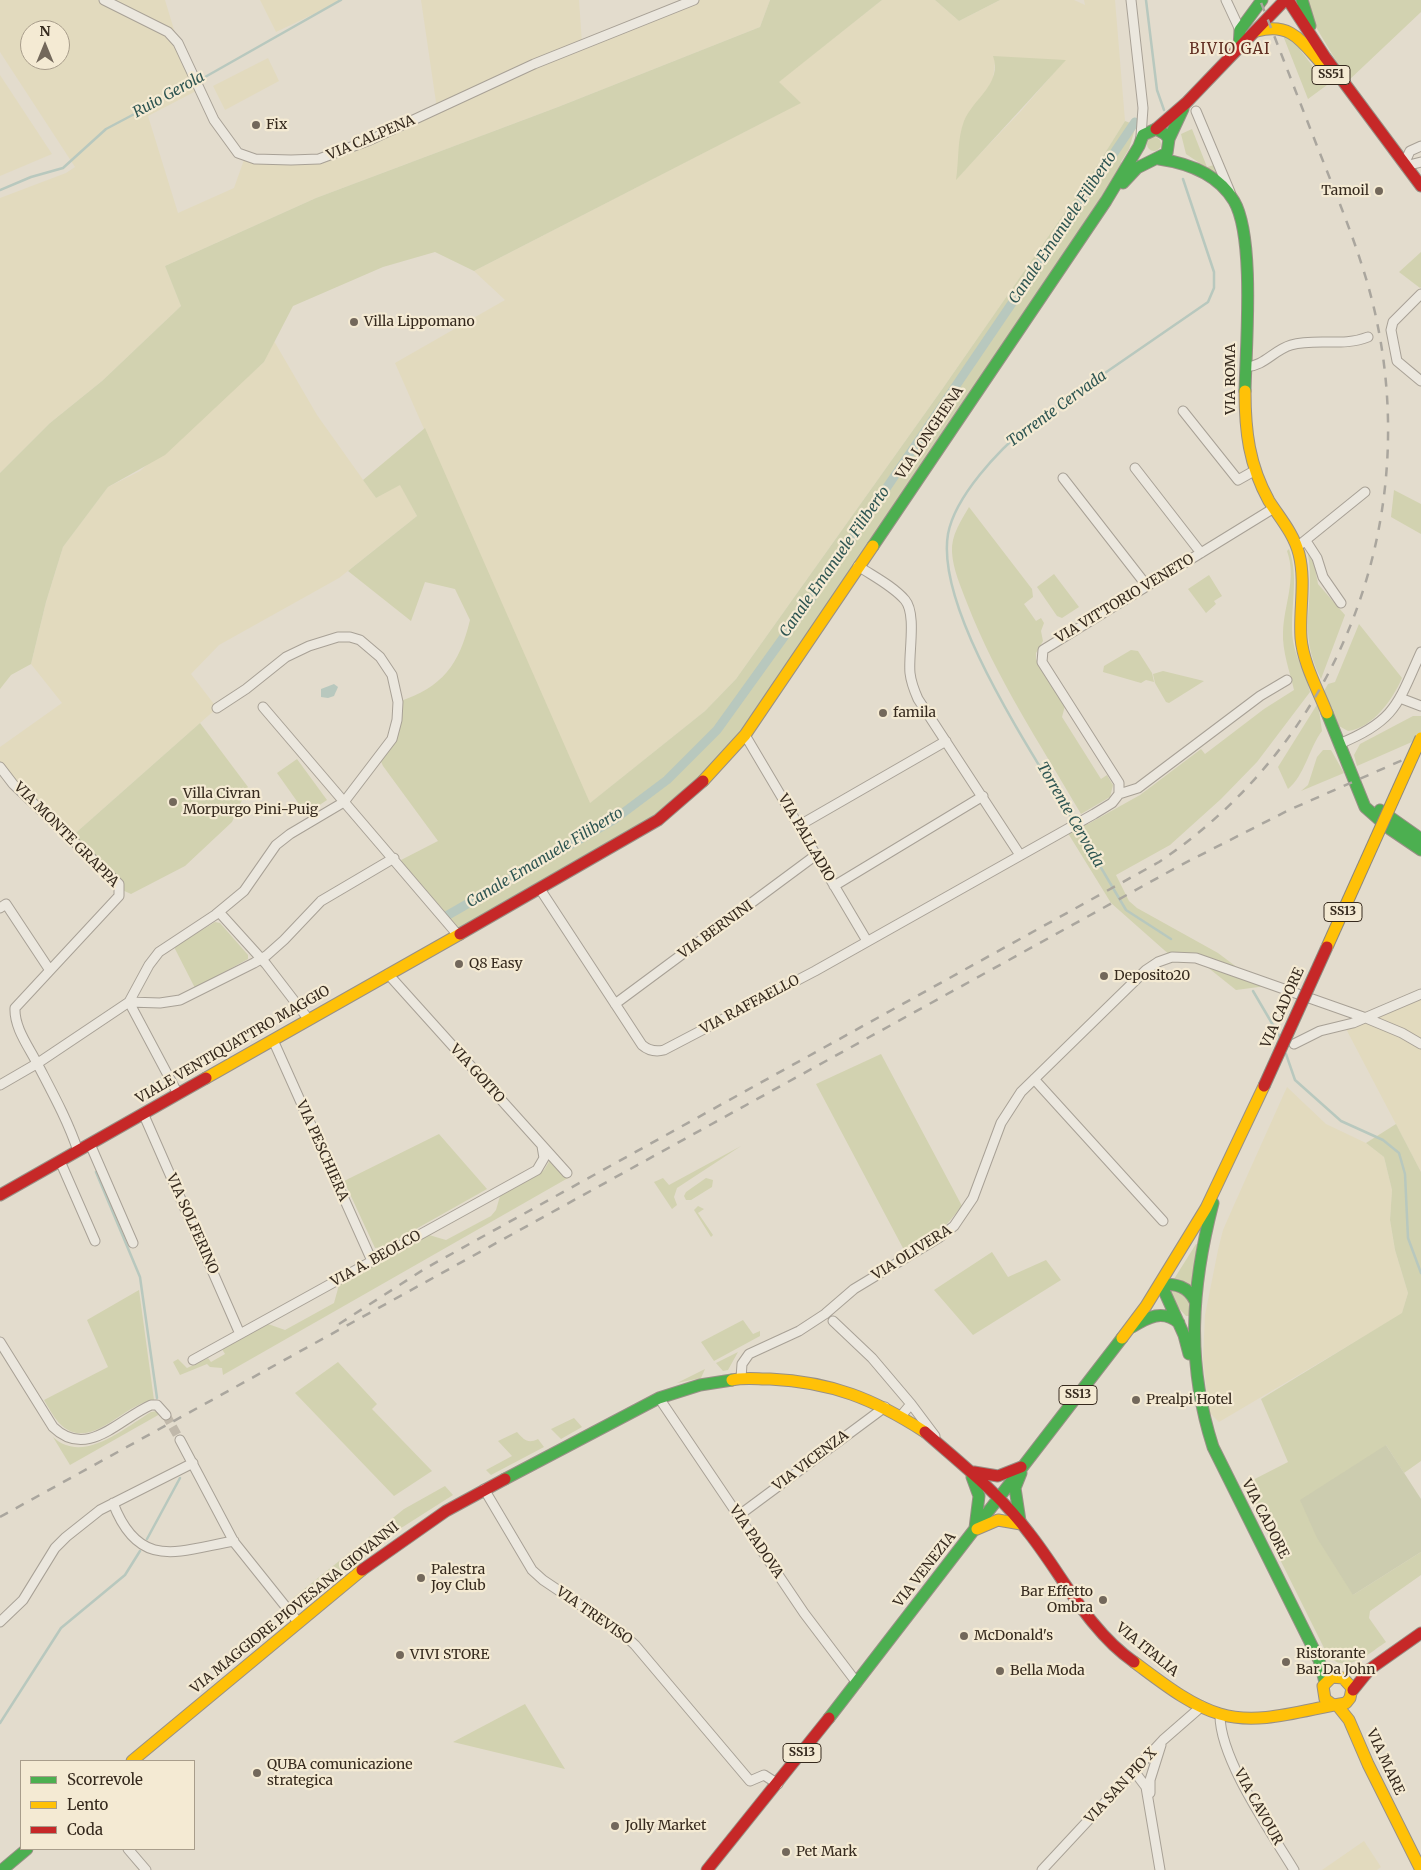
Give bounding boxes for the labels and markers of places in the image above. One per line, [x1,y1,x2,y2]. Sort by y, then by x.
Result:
place label: Fix [266,117,287,133]
marker: Fix [250,119,262,131]
place label: Tamoil [1321,183,1369,199]
marker: Tamoil [1373,185,1385,197]
place label: Villa Lippomano [364,314,475,330]
marker: Villa Lippomano [348,316,360,328]
place label: famila [893,705,936,721]
marker: famila [877,707,889,719]
place label: Villa Civran Morpurgo Pini-Puig [183,786,318,819]
marker: Villa Civran Morpurgo Pini-Puig [167,796,179,808]
place label: Q8 Easy [469,956,523,972]
marker: Q8 Easy [453,958,465,970]
place label: Deposito20 [1114,968,1190,984]
marker: Deposito20 [1098,970,1110,982]
place label: Prealpi Hotel [1146,1392,1232,1408]
marker: Prealpi Hotel [1130,1394,1142,1406]
place label: Palestra Joy Club [431,1562,486,1594]
marker: Palestra Joy Club [415,1572,427,1584]
place label: Bar Effetto Ombra [1020,1584,1093,1616]
marker: Bar Effetto Ombra [1097,1594,1109,1606]
place label: McDonald's [974,1628,1053,1644]
marker: McDonald's [958,1630,970,1642]
place label: Ristorante Bar Da John [1296,1646,1376,1678]
place label: VIVI STORE [410,1647,489,1663]
marker: VIVI STORE [394,1649,406,1661]
marker: Ristorante Bar Da John [1280,1656,1292,1668]
place label: Bella Moda [1010,1663,1085,1679]
marker: Bella Moda [994,1665,1006,1677]
place label: QUBA comunicazione strategica [267,1757,413,1790]
marker: QUBA comunicazione strategica [251,1767,263,1779]
place label: Jolly Market [625,1818,706,1834]
marker: Jolly Market [609,1820,621,1832]
place label: Pet Mark [796,1844,857,1860]
marker: Pet Mark [780,1846,792,1858]

